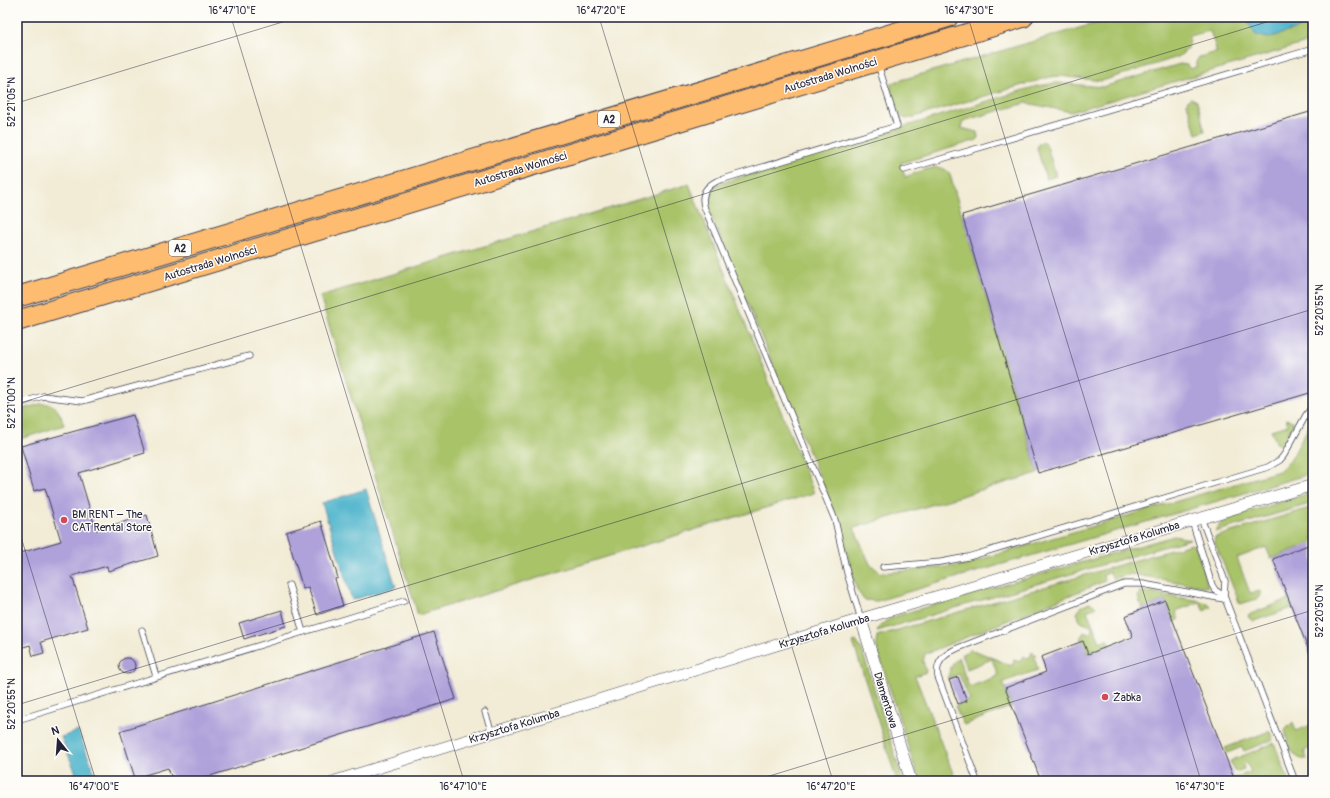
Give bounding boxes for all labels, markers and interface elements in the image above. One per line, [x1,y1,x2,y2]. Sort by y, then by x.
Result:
text: 16°47'10"E [208,5,256,17]
text: 16°47'20"E [577,5,625,17]
text: 16°47'30"E [945,5,993,17]
street label: Autostrada Wolności [782,55,878,96]
text: 52°21'05"N [6,77,18,127]
road number: A2 [598,111,620,127]
street label: Autostrada Wolności [472,149,568,190]
road number: A2 [169,240,191,256]
street label: Autostrada Wolności [162,243,258,284]
text: 52°20'55"N [1314,284,1326,336]
text: 52°21'00"N [6,377,18,429]
place label: BM RENT – The CAT Rental Store [72,508,152,534]
marker: BM RENT – The CAT Rental Store [59,515,69,525]
street label: Krzysztofa Kolumba [1087,518,1181,558]
text: 52°20'50"N [1314,584,1326,637]
street label: Krzysztofa Kolumba [777,611,871,651]
street label: Diamentowa [871,671,900,730]
text: 52°20'55"N [6,678,18,730]
place label: Żabka [1113,691,1141,704]
marker: Żabka [1100,692,1110,702]
street label: Krzysztofa Kolumba [467,706,561,746]
north arrow [38,720,78,760]
text: N [50,723,61,738]
text: 16°47'00"E [69,781,119,793]
text: 16°47'10"E [439,781,487,793]
text: 16°47'20"E [807,781,855,793]
text: 16°47'30"E [1176,781,1224,793]

